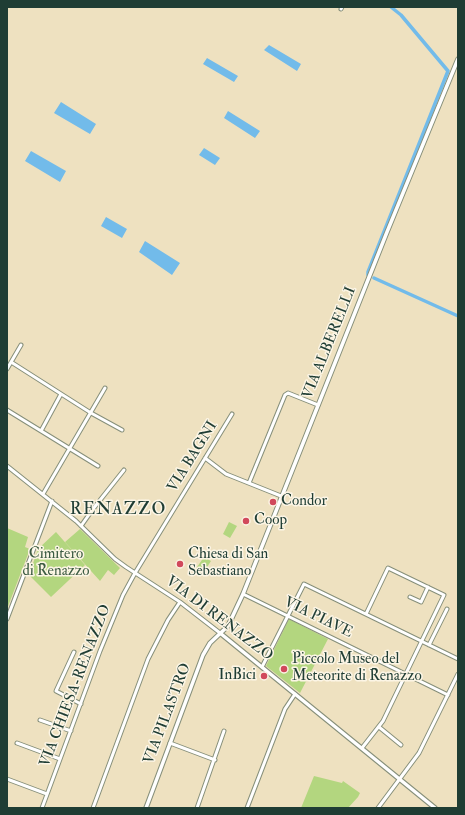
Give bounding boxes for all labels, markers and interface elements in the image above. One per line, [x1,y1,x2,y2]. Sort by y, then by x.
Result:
street label: VIA ALBERELLI [299,284,361,402]
street label: VIA BAGNI [164,418,222,496]
place label: Condor [281,493,327,511]
marker: Condor [268,497,278,507]
district label: RENAZZO [70,500,166,520]
place label: Coop [254,512,287,530]
marker: Coop [241,516,251,526]
park label: Cimitero di Renazzo [22,546,90,581]
place label: Chiesa di San Sebastiano [188,546,268,581]
marker: Chiesa di San Sebastiano [175,559,185,569]
street label: VIA DI RENAZZO [162,573,276,665]
street label: VIA PIAVE [281,594,355,642]
street label: VIA CHIESA-RENAZZO [37,602,115,770]
place label: Piccolo Museo del Meteorite di Renazzo [292,651,422,686]
street label: VIA PILASTRO [140,661,196,767]
marker: Piccolo Museo del Meteorite di Renazzo [279,664,289,674]
place label: InBici [218,667,256,685]
marker: InBici [259,671,269,681]

